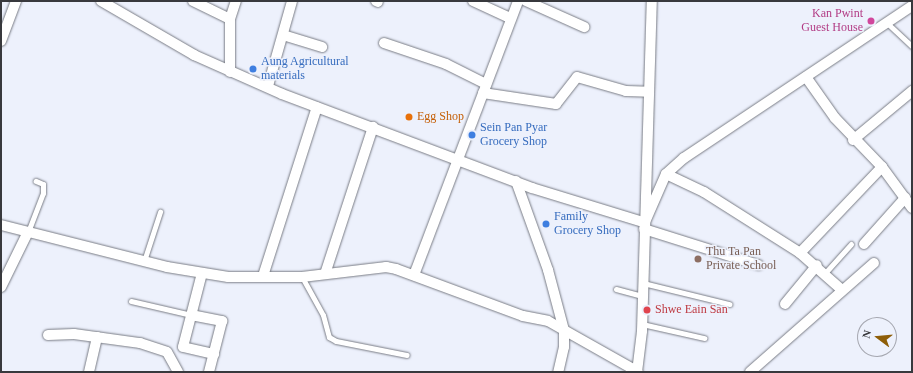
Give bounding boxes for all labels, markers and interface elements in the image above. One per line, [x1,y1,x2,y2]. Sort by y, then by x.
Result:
place label: Kan Pwint Guest House [801,7,863,35]
marker: Kan Pwint Guest House [866,16,876,26]
place label: Aung Agricultural materials [261,55,349,83]
marker: Aung Agricultural materials [248,64,258,74]
place label: Egg Shop [417,110,464,124]
marker: Egg Shop [404,112,414,122]
place label: Sein Pan Pyar Grocery Shop [480,121,547,149]
marker: Sein Pan Pyar Grocery Shop [467,130,477,140]
place label: Family Grocery Shop [554,210,621,238]
marker: Family Grocery Shop [541,219,551,229]
place label: Thu Ta Pan Private School [706,245,776,273]
marker: Thu Ta Pan Private School [693,254,703,264]
place label: Shwe Eain San [655,303,728,317]
marker: Shwe Eain San [642,305,652,315]
north arrow [857,317,897,357]
text: N [860,328,873,339]

